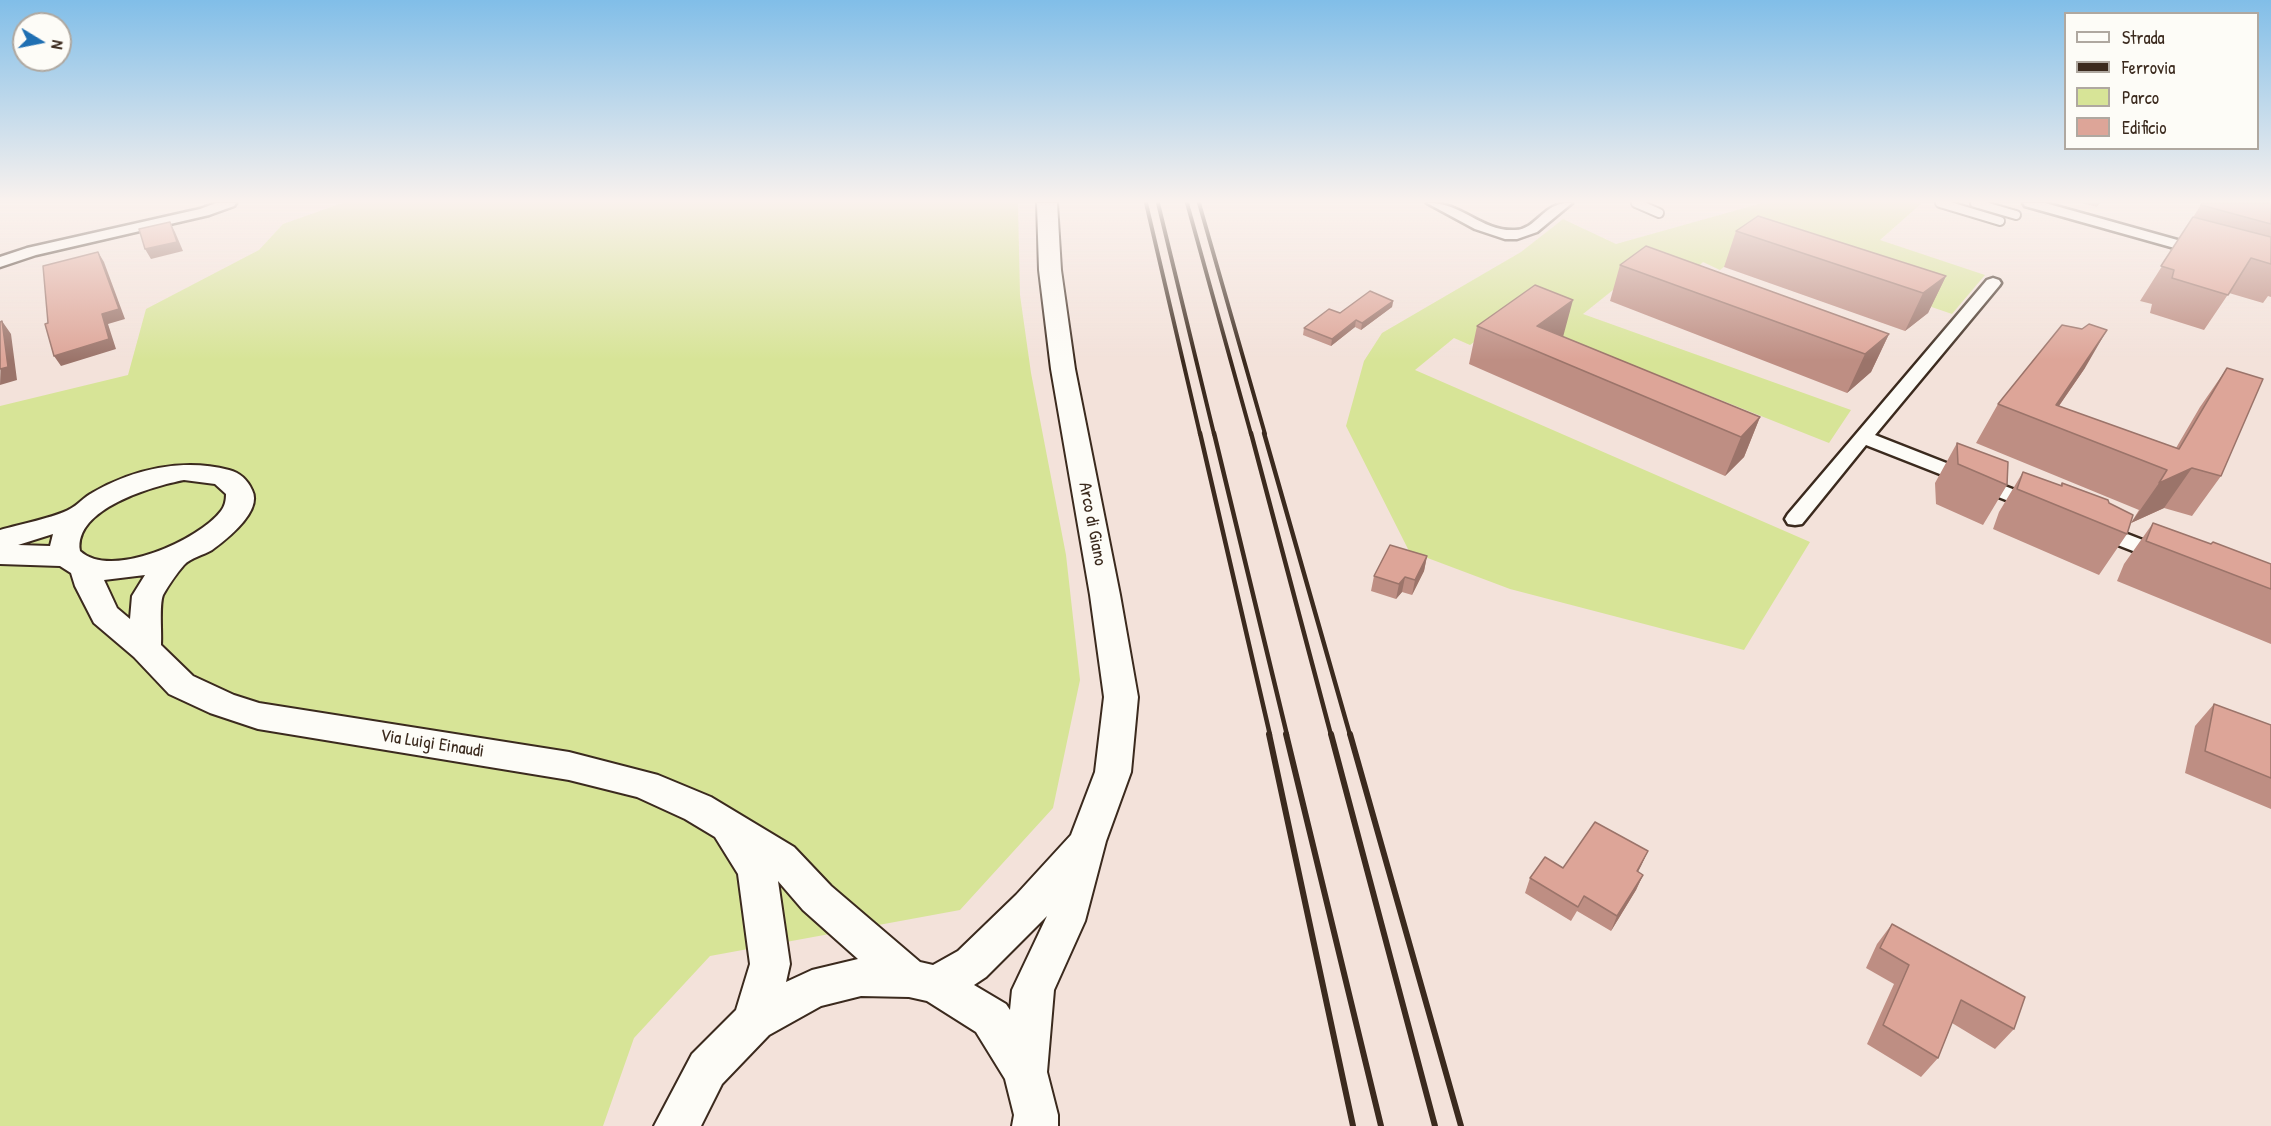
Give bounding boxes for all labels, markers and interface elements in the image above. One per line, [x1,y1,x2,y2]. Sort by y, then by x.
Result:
north arrow [12,12,72,72]
legend [2064,12,2259,150]
text: Strada [2122,25,2165,50]
text: N [46,39,69,51]
text: Ferrovia [2122,55,2175,80]
text: Parco [2122,85,2159,110]
text: Edificio [2122,115,2166,140]
street label: Arco di Giano [1073,481,1111,567]
street label: Via Luigi Einaudi [379,725,485,763]

